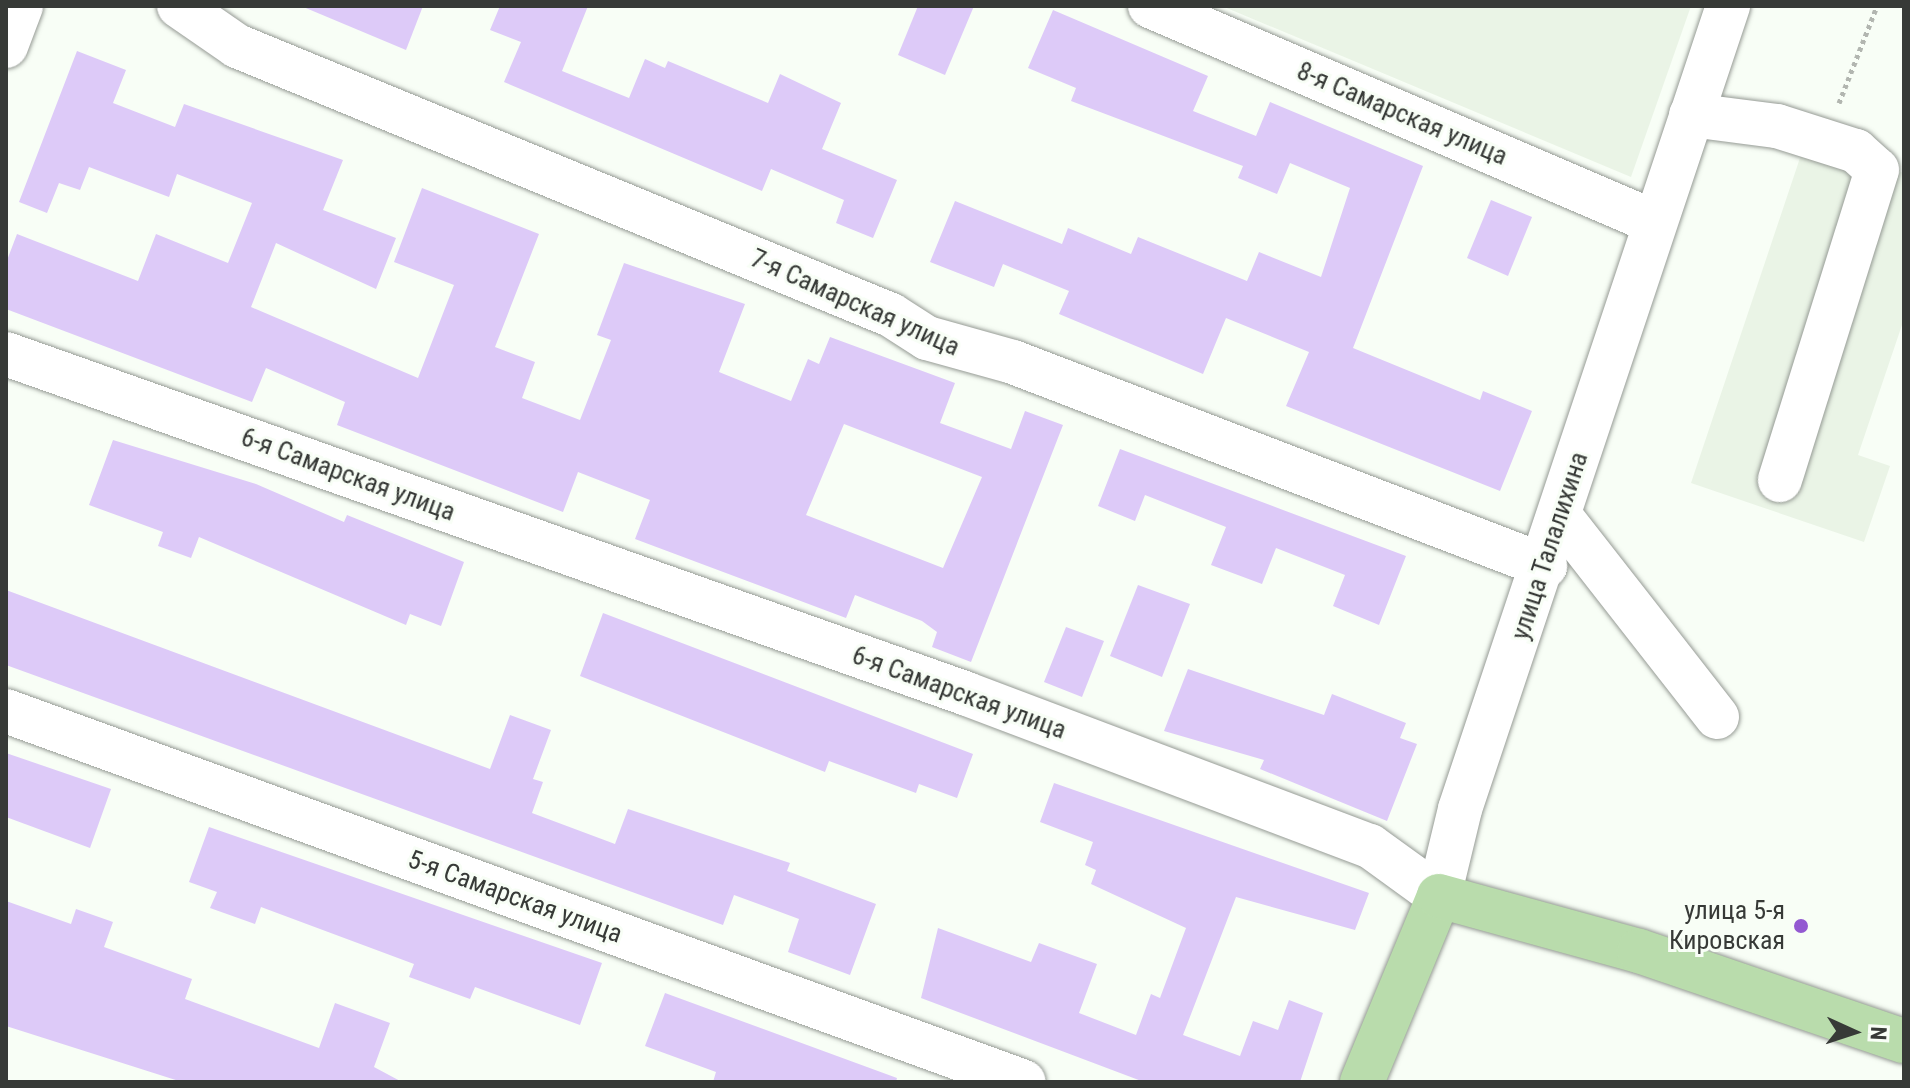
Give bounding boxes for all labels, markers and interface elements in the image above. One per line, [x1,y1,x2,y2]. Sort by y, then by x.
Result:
street label: 8-я Самарская улица [1292,56,1512,172]
street label: 7-я Самарская улица [746,243,964,363]
street label: 6-я Самарская улица [237,422,459,528]
street label: улица Талалихина [1505,448,1595,644]
street label: 6-я Самарская улица [848,640,1070,746]
street label: 5-я Самарская улица [404,844,626,950]
place label: улица 5-я Кировская [1669,895,1785,956]
marker: улица 5-я Кировская [1792,917,1810,935]
north arrow [1814,992,1894,1072]
text: N [1866,1026,1891,1041]

